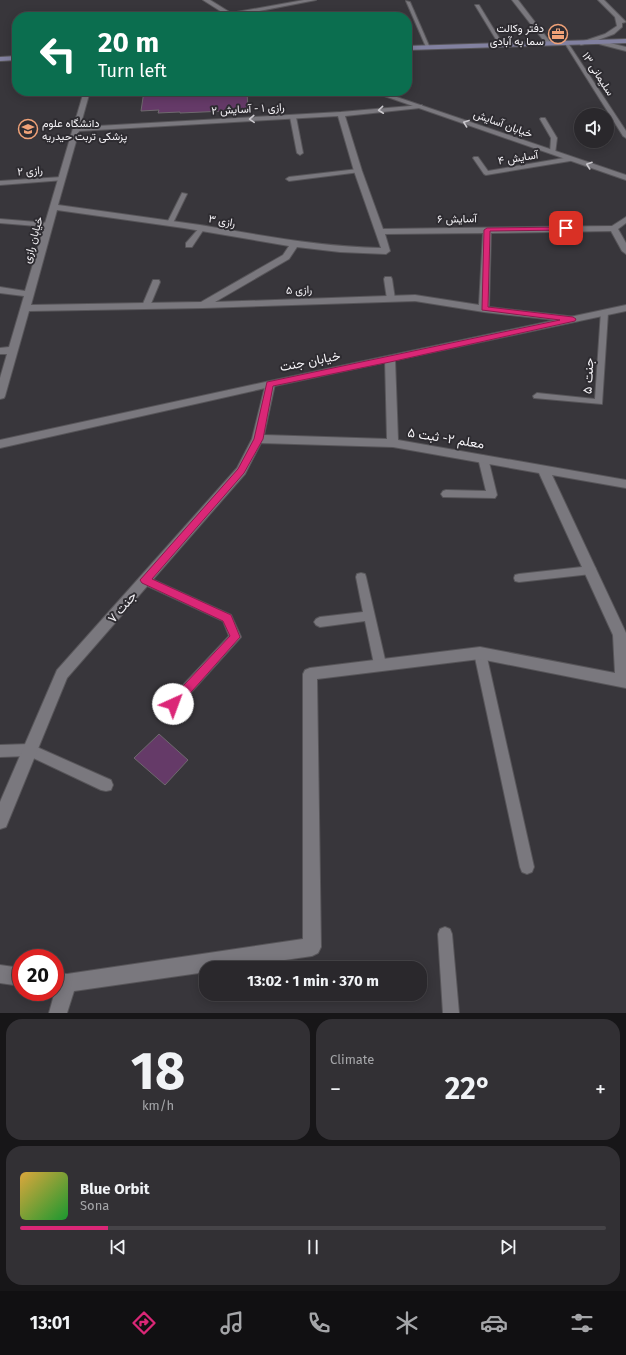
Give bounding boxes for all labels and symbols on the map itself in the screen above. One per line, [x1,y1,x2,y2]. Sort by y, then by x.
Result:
place label: دفتر وکالت سما به آبادی [490,22,544,48]
office icon: دفتر وکالت سما به آبادی [547,23,569,45]
street label: سلیمانی ۱۳ [579,50,617,98]
street label: رازی ۱ - آسایش ۲ [211,101,285,117]
one-way arrow [378,105,384,114]
street label: خیابان آسایش [472,107,534,141]
one-way arrow [249,115,255,124]
place label: دانشگاه علوم پزشکی تربت حیدریه [42,117,128,144]
school or university icon: دانشگاه علوم پزشکی تربت حیدریه [17,118,39,140]
one-way arrow [463,119,470,127]
street label: آسایش ۴ [497,148,540,168]
one-way arrow [586,162,593,170]
street label: رازی ۲ [17,164,44,178]
pin [549,211,583,245]
street label: رازی ۳ [207,212,237,230]
street label: آسایش ۶ [437,212,478,226]
street label: خیابان رازی [20,215,46,265]
street label: رازی ۵ [286,283,313,297]
street label: خیابان جنت [278,348,342,375]
street label: جنت ۵ [580,357,596,395]
street label: معلم ۲- ثبت ۵ [406,425,485,452]
street label: جنت ۷ [104,588,140,626]
position arrow [152,683,194,725]
speed limit sign: 20 [12,949,64,1001]

